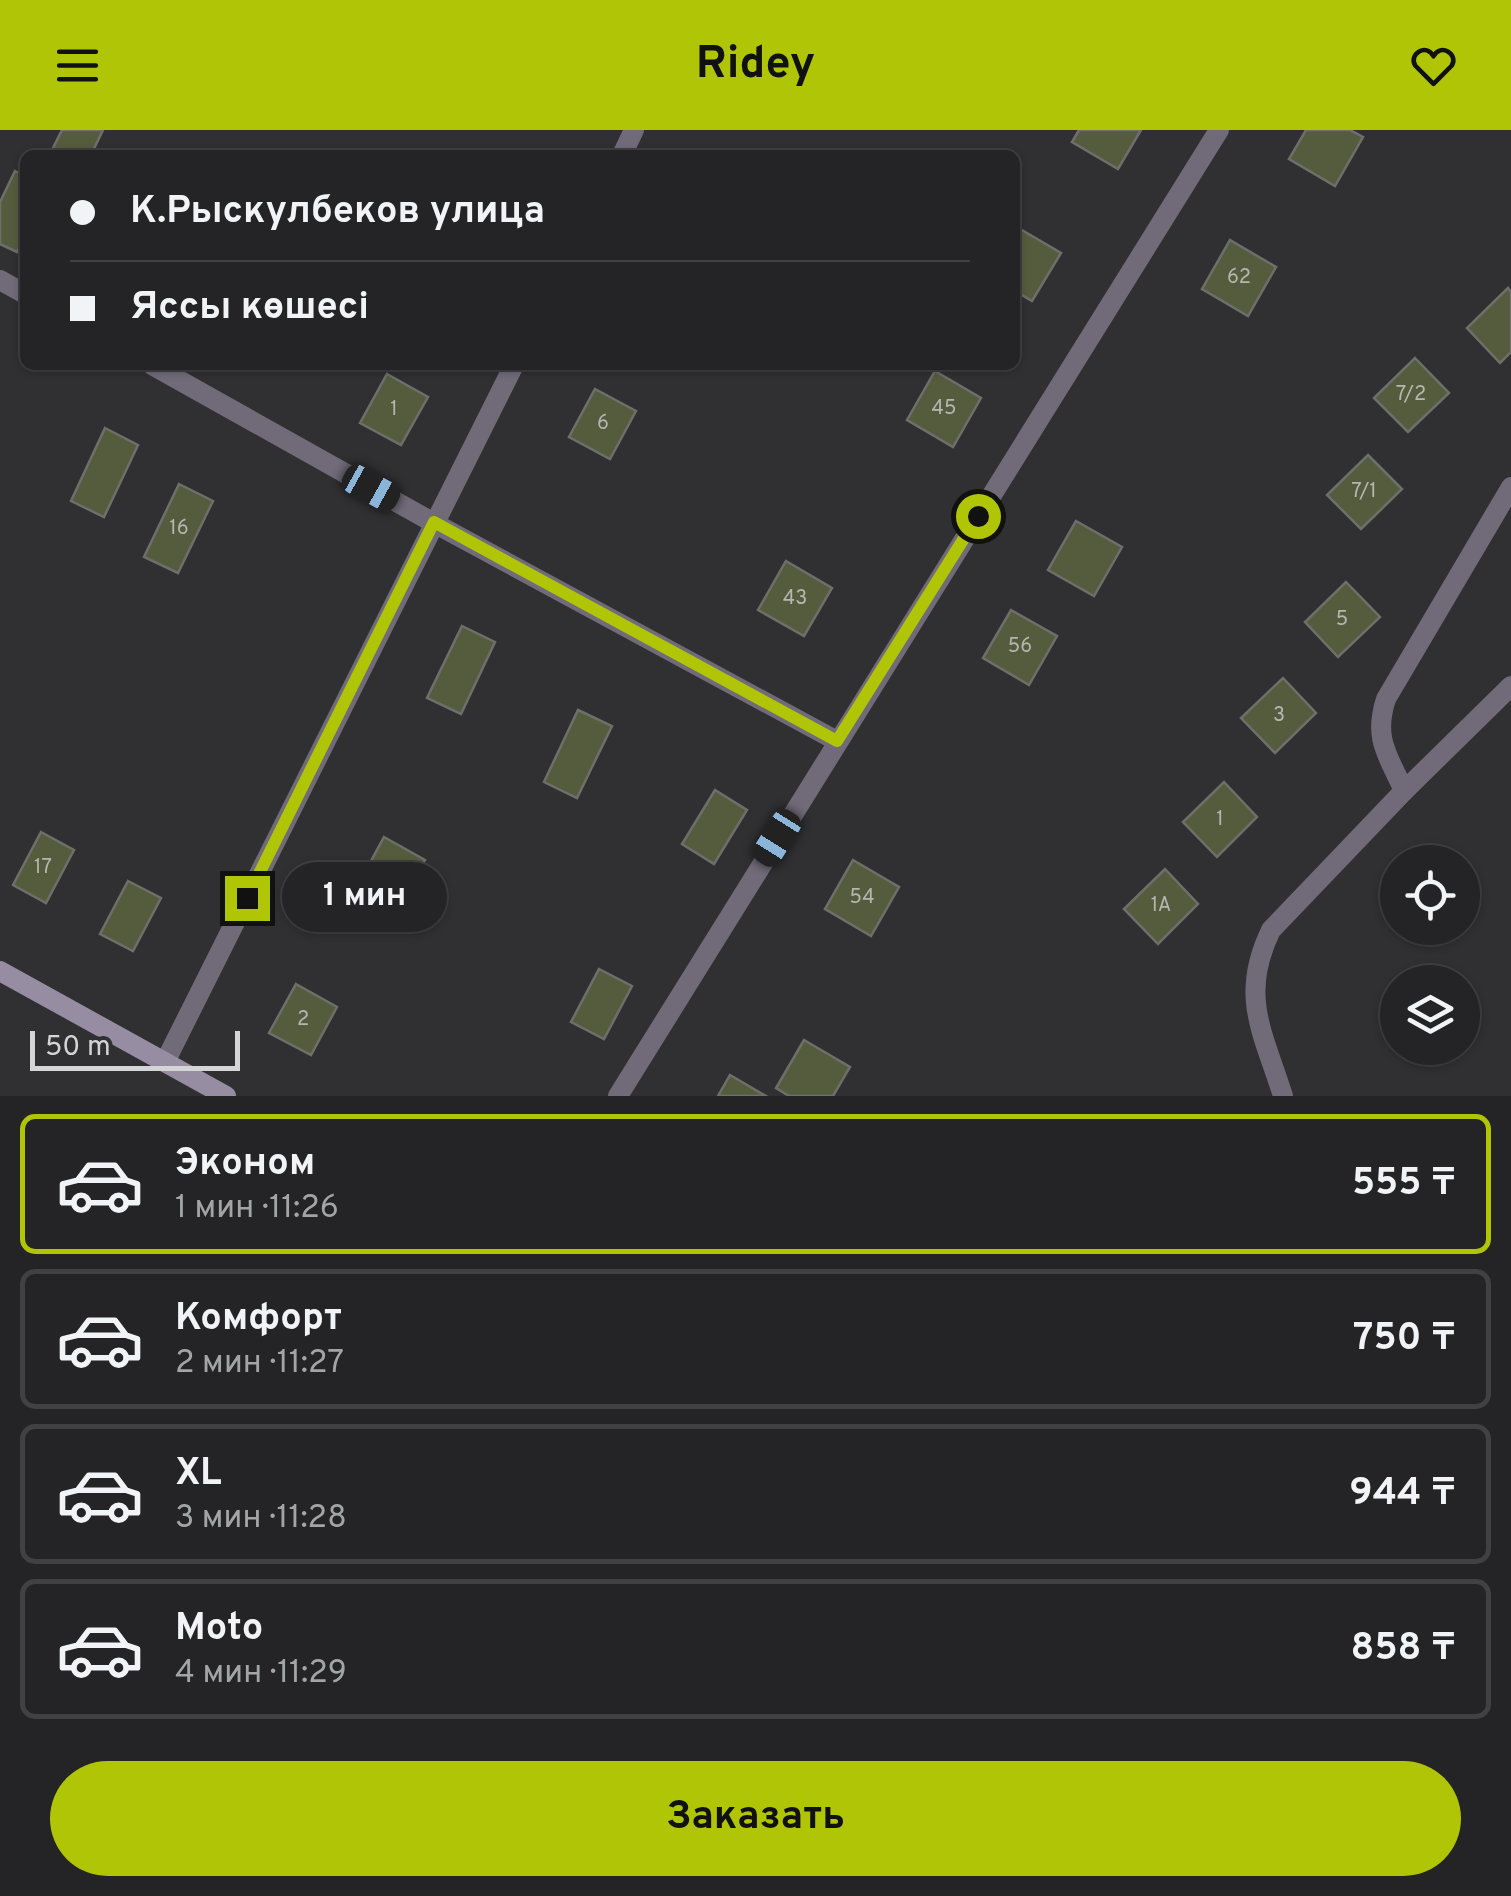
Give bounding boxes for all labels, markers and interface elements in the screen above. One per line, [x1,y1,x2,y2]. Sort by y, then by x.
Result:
text: Ridey [696,37,815,94]
icon: menu [50,38,105,93]
icon: heart [1406,38,1461,93]
text: К.Рыскулбеков улица [130,188,545,237]
house number: 62 [1227,265,1251,291]
text: Яссы көшесі [130,284,369,333]
house number: 7/2 [1396,382,1426,408]
house number: 45 [932,396,956,422]
house number: 1 [390,397,398,423]
house number: 6 [597,411,609,437]
car [337,460,405,516]
house number: 7/1 [1351,479,1377,505]
route start [956,494,1001,539]
house number: 16 [169,516,189,542]
house number: 43 [783,586,807,612]
house number: 5 [1336,607,1348,633]
house number: 56 [1008,634,1032,660]
house number: 3 [1273,703,1285,729]
car [748,805,806,871]
house number: 1 [1216,807,1224,833]
map controls [1380,845,1480,1065]
button: locate [1380,845,1480,945]
house number: 17 [34,855,52,881]
callout: 1 мин [282,863,447,933]
route end [225,876,270,921]
text: 1 мин [323,877,406,917]
house number: 54 [849,885,875,911]
house number: 1A [1151,893,1171,919]
button: layers [1380,965,1480,1065]
house number: 2 [297,1007,309,1033]
scale bar [30,1026,240,1070]
text: 50 m [45,1030,111,1066]
icon: car [55,1139,145,1229]
text: Эконом [175,1140,315,1189]
text: 555 ₸ [1352,1160,1456,1209]
text: 1 мин · 11:26 [175,1189,339,1229]
icon: car [55,1294,145,1384]
text: Комфорт [175,1295,342,1344]
text: 750 ₸ [1353,1315,1456,1364]
text: 2 мин · 11:27 [175,1344,344,1384]
icon: car [55,1449,145,1539]
text: XL [175,1450,222,1499]
text: 944 ₸ [1349,1470,1456,1519]
text: 3 мин · 11:28 [175,1499,347,1539]
icon: car [55,1604,145,1694]
text: Moto [175,1605,263,1654]
text: 858 ₸ [1351,1625,1456,1674]
text: 4 мин · 11:29 [175,1654,347,1694]
button: Заказать [50,1761,1461,1876]

